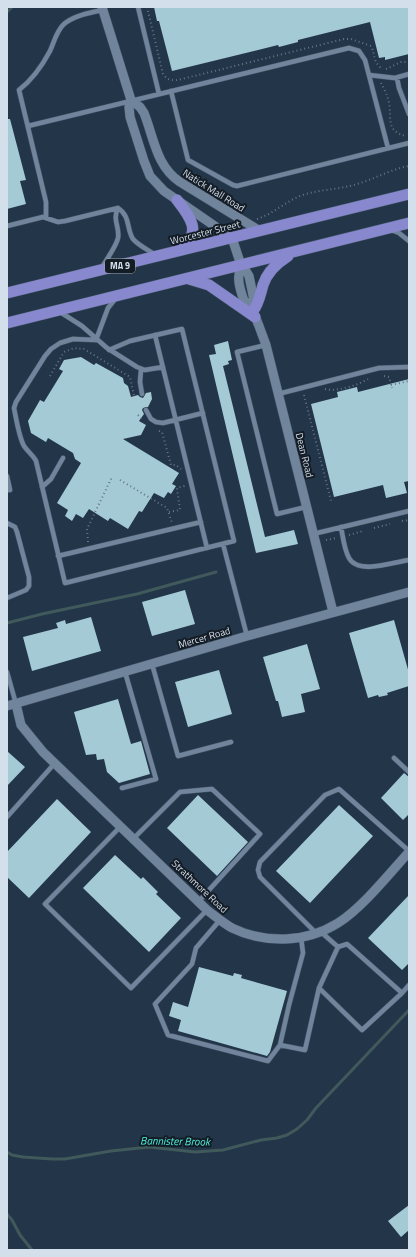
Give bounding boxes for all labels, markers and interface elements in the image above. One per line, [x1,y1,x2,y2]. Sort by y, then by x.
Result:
street label: Natick Mall Road [180,165,248,216]
street label: Worcester Street [169,216,242,248]
road number: MA 9 [105,259,135,273]
street label: Dean Road [292,431,317,479]
street label: Mercer Road [176,623,232,652]
street label: Strathmore Road [168,856,231,916]
water label: Bannister Brook [140,1132,211,1150]

